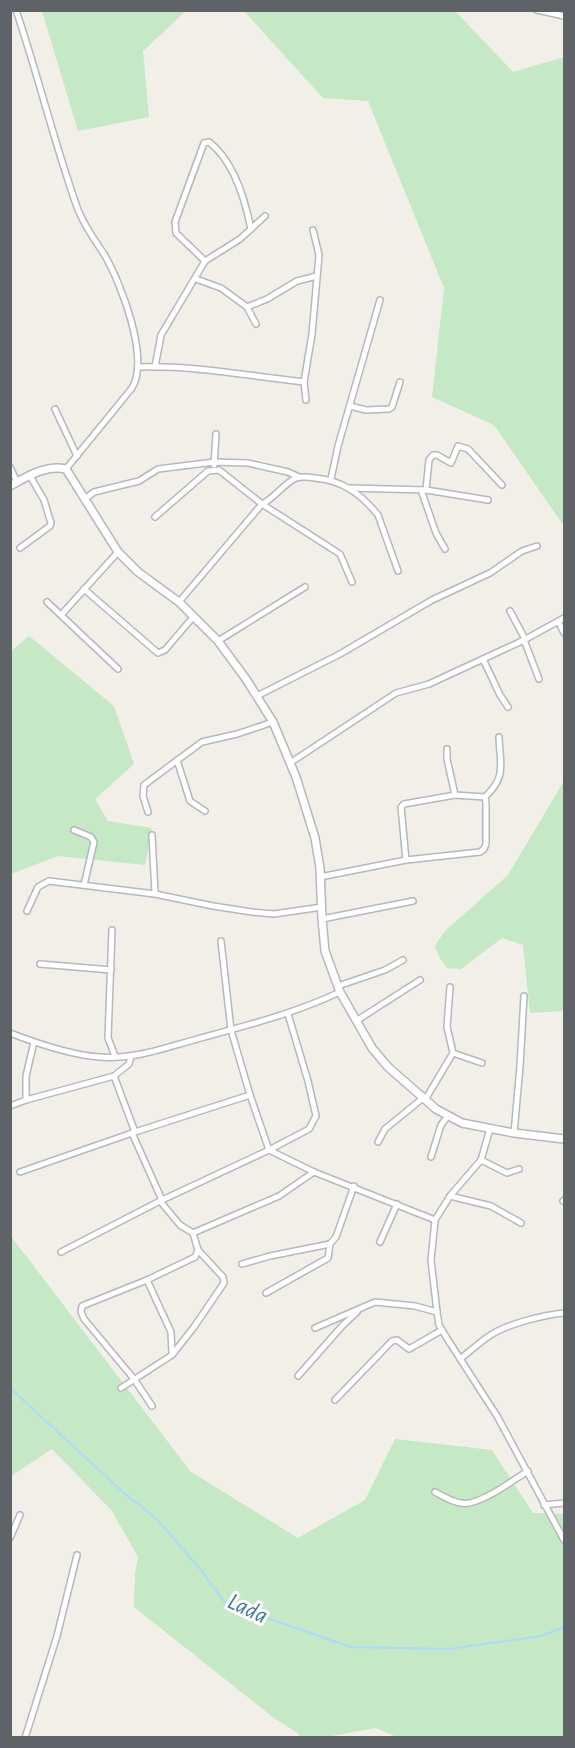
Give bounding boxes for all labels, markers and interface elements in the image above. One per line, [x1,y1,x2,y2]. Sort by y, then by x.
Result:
water label: Lada [224,1589,271,1628]

